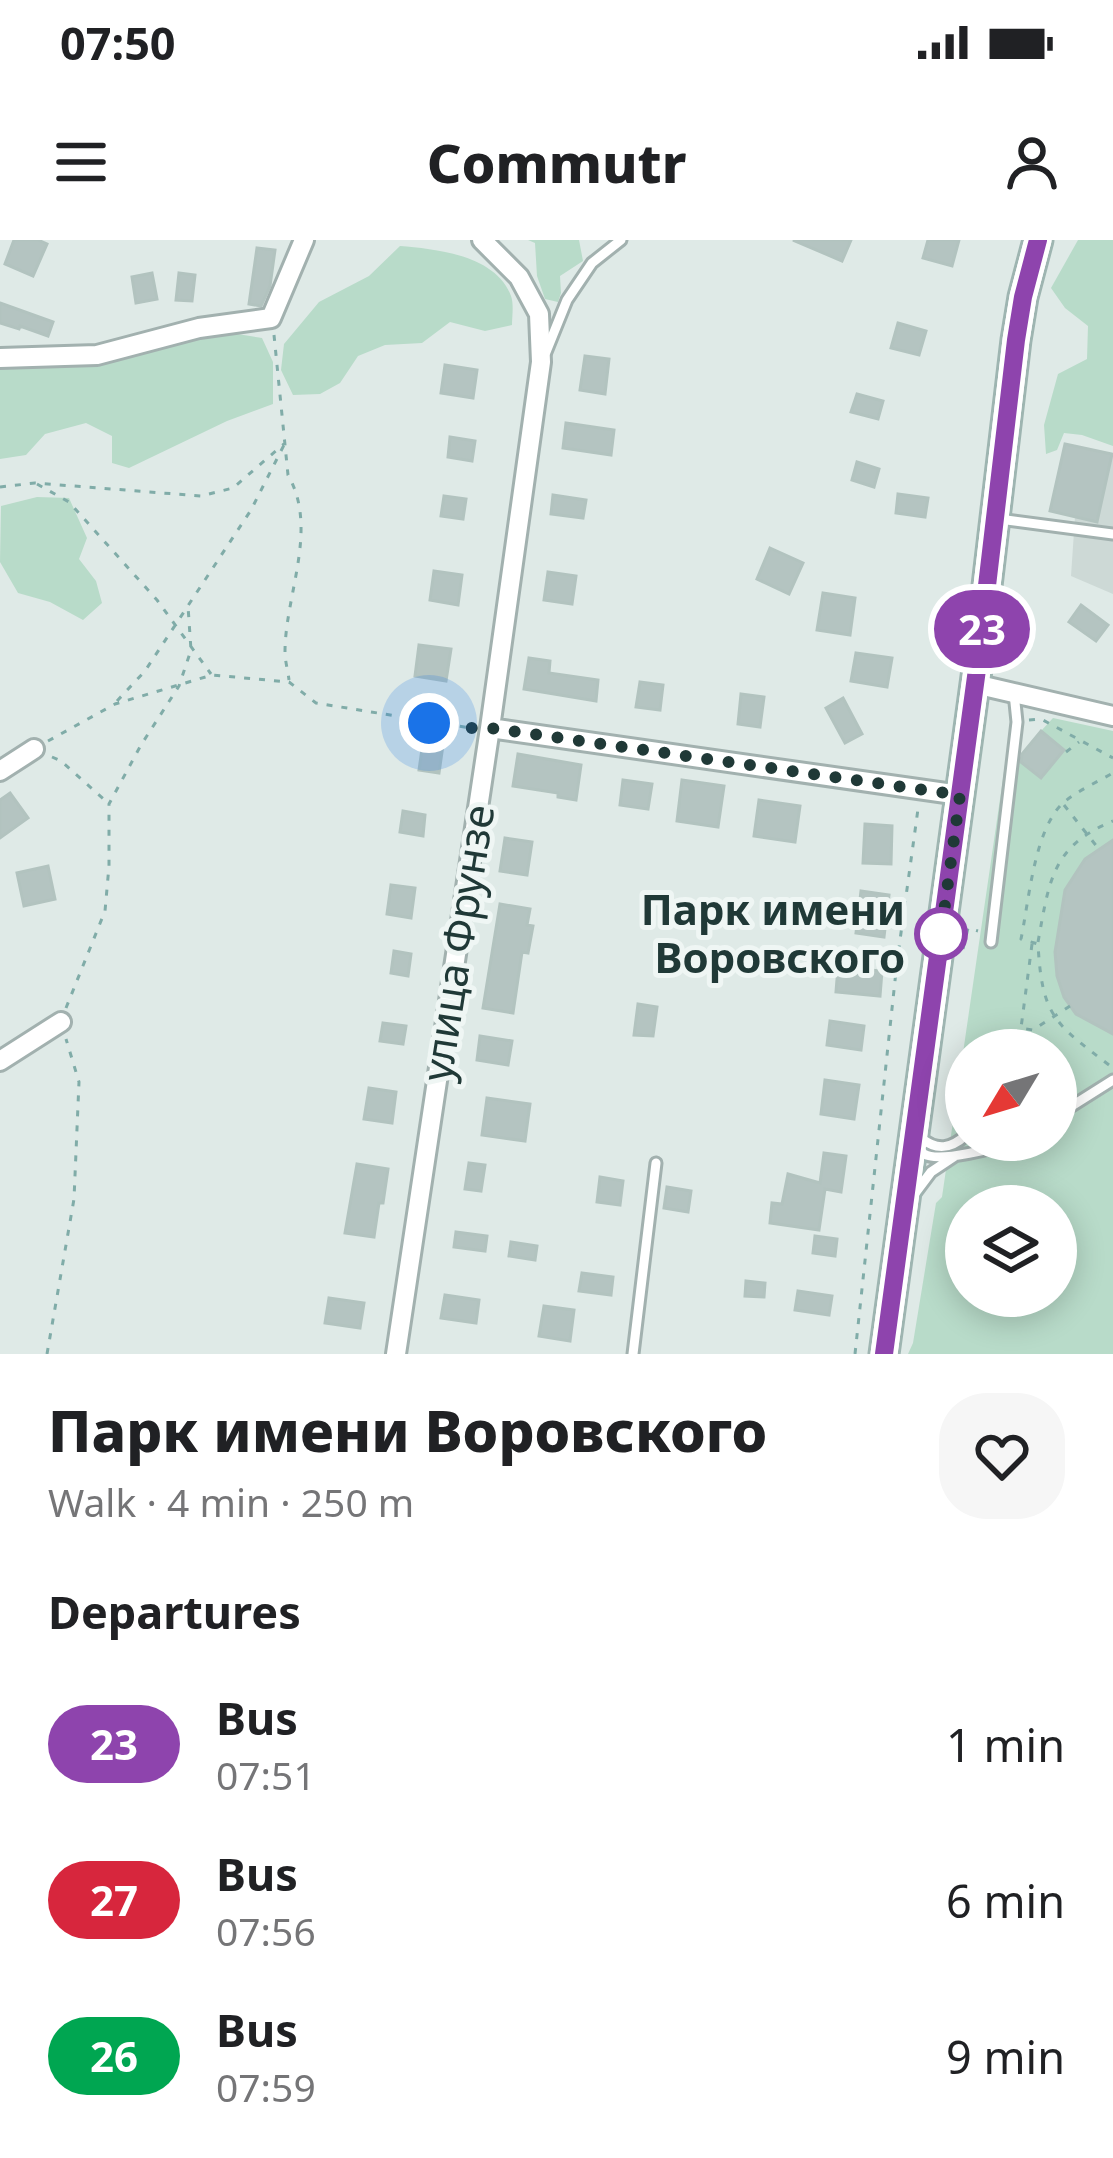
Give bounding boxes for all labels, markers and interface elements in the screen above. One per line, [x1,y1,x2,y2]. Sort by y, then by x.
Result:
text: 07:50 [60,12,176,73]
text: Commutr [427,125,686,199]
icon: menu [48,129,114,195]
icon: person [999,129,1065,195]
line badge: 23 [928,590,1036,668]
text: 23 [958,600,1006,657]
your location [399,693,459,753]
street label: улица Фрунзе [407,800,507,1085]
place label: Парк имени Воровского [641,880,905,985]
marker: Парк имени Воровского [916,909,966,959]
north arrow [945,1029,1077,1161]
map controls [945,1029,1077,1317]
button: layers [945,1185,1077,1317]
text: Парк имени Воровского [48,1391,767,1469]
button: heart [939,1393,1065,1519]
text: Walk · 4 min · 250 m [48,1475,414,1528]
text: Departures [48,1581,301,1642]
text: Bus [216,1687,298,1748]
text: 1 min [946,1714,1065,1775]
text: 23 [90,1715,138,1772]
text: 07:51 [216,1748,316,1801]
text: Bus [216,1843,298,1904]
text: 6 min [946,1870,1065,1931]
text: 27 [90,1871,138,1928]
text: 07:56 [216,1904,316,1957]
text: Bus [216,1999,298,2060]
text: 9 min [946,2026,1065,2087]
text: 26 [90,2027,138,2084]
text: 07:59 [216,2060,316,2113]

